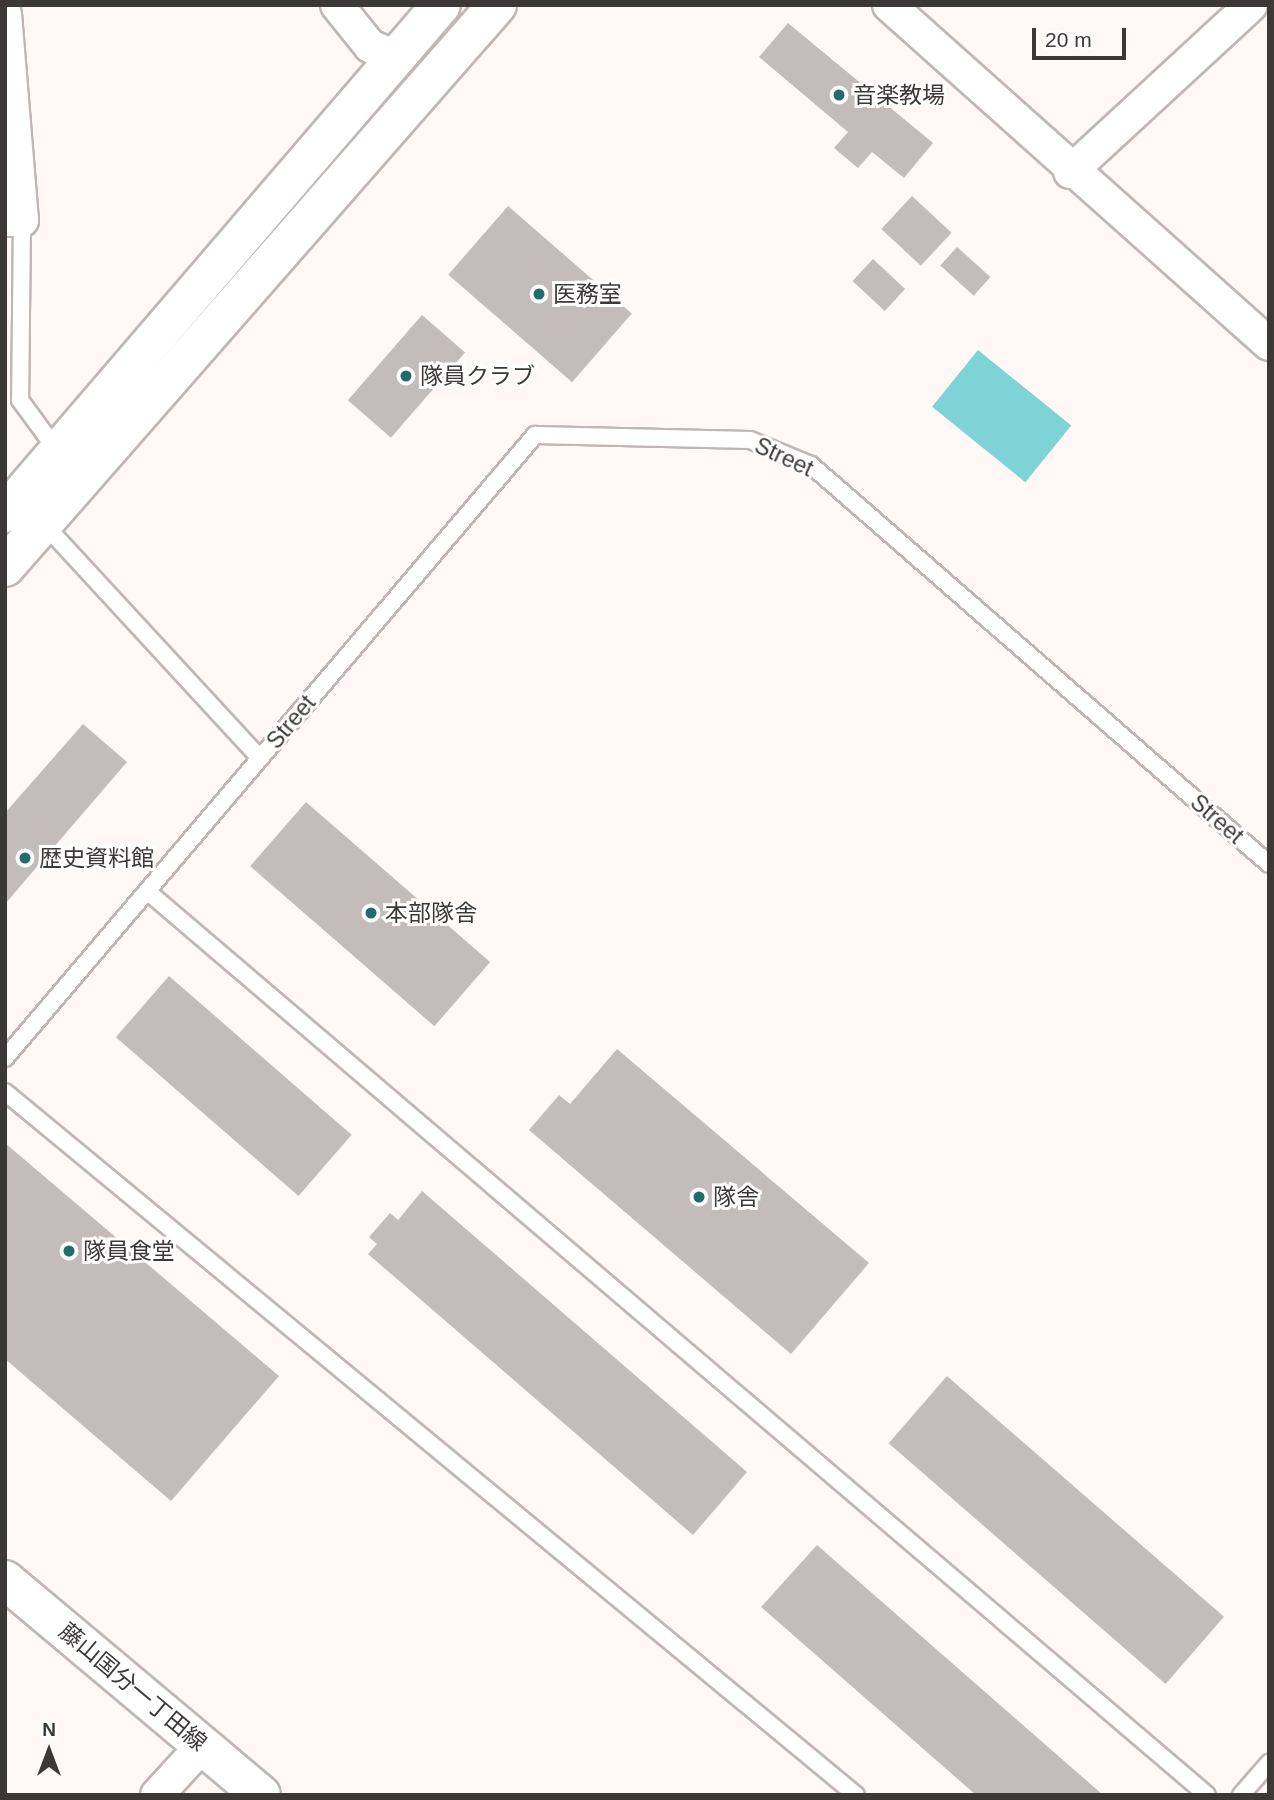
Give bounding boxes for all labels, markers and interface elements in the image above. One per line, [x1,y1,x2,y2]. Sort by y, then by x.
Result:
scale bar [1036,14,1130,58]
text: 20 m [1045,28,1092,51]
place label: 音楽教場 [853,81,945,109]
marker: 音楽教場 [831,87,847,103]
place label: 医務室 [553,280,622,308]
marker: 医務室 [531,286,547,302]
place label: 隊員クラブ [420,362,535,390]
marker: 隊員クラブ [398,368,414,384]
street label: Street [750,432,818,482]
street label: Street [261,690,321,754]
street label: Street [1185,788,1249,850]
place label: 歴史資料館 [39,844,154,872]
marker: 歴史資料館 [17,850,33,866]
place label: 本部隊舎 [385,899,477,927]
marker: 本部隊舎 [363,905,379,921]
place label: 隊舎 [713,1183,759,1211]
marker: 隊舎 [691,1189,707,1205]
place label: 隊員食堂 [83,1237,175,1265]
marker: 隊員食堂 [61,1243,77,1259]
street label: 藤山国分一丁田線 [54,1617,212,1757]
north arrow [14,1716,84,1786]
text: N [42,1719,56,1740]

